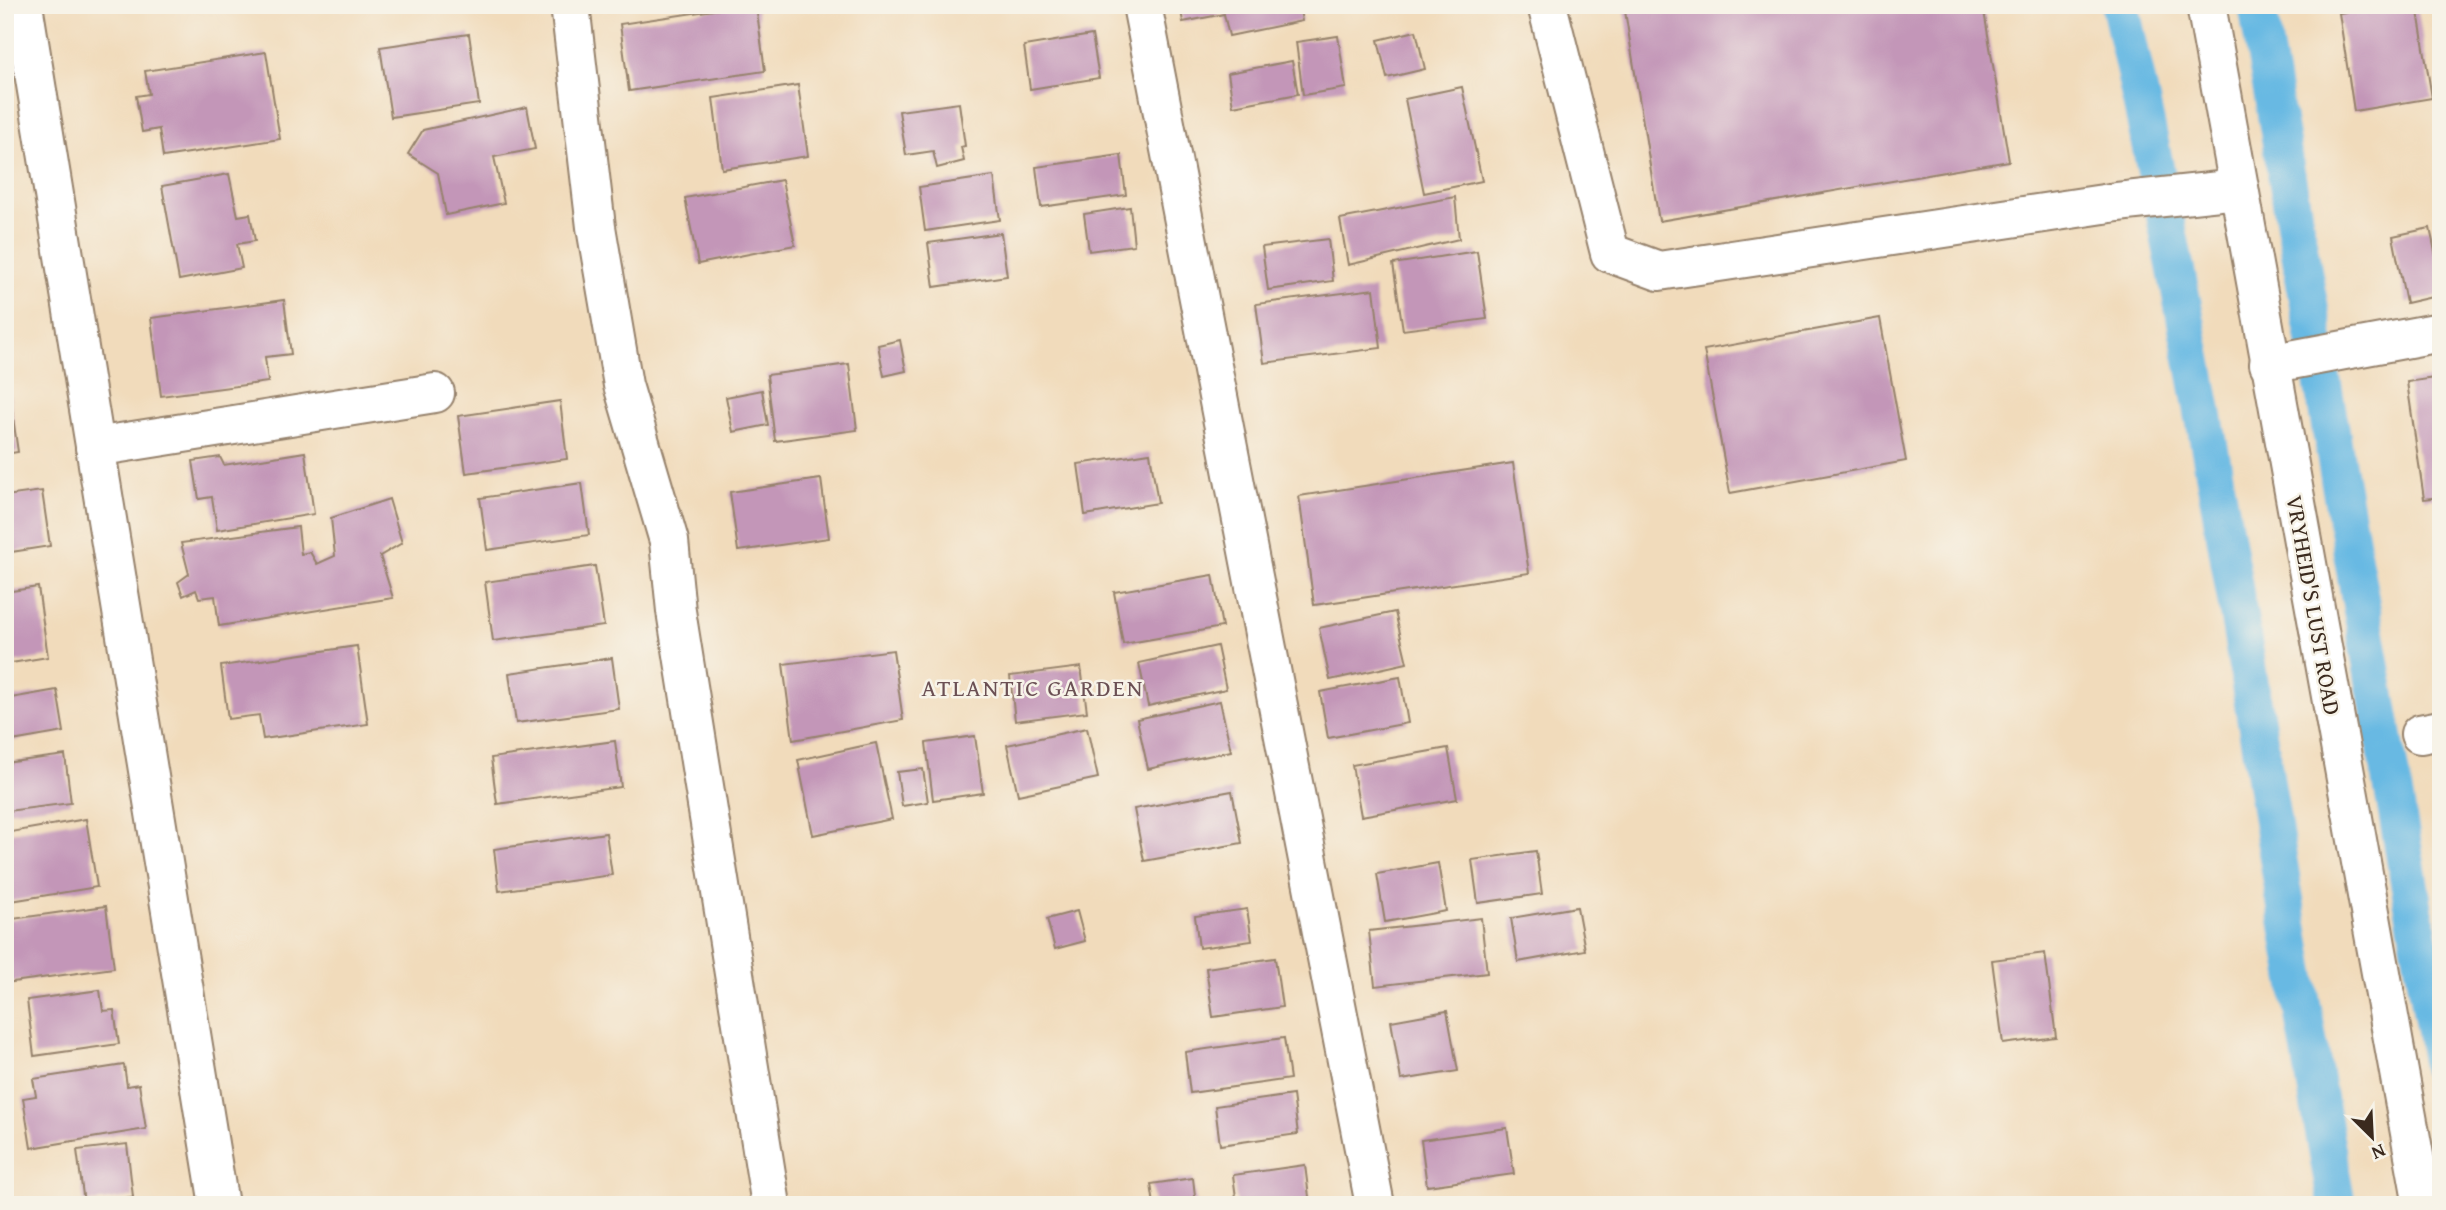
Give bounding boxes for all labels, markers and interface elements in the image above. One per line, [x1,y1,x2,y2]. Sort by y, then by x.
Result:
street label: VRYHEID'S LUST ROAD [2278,493,2350,717]
district label: ATLANTIC GARDEN [922,670,1144,705]
north arrow [2338,1102,2408,1172]
text: N [2367,1137,2390,1168]

